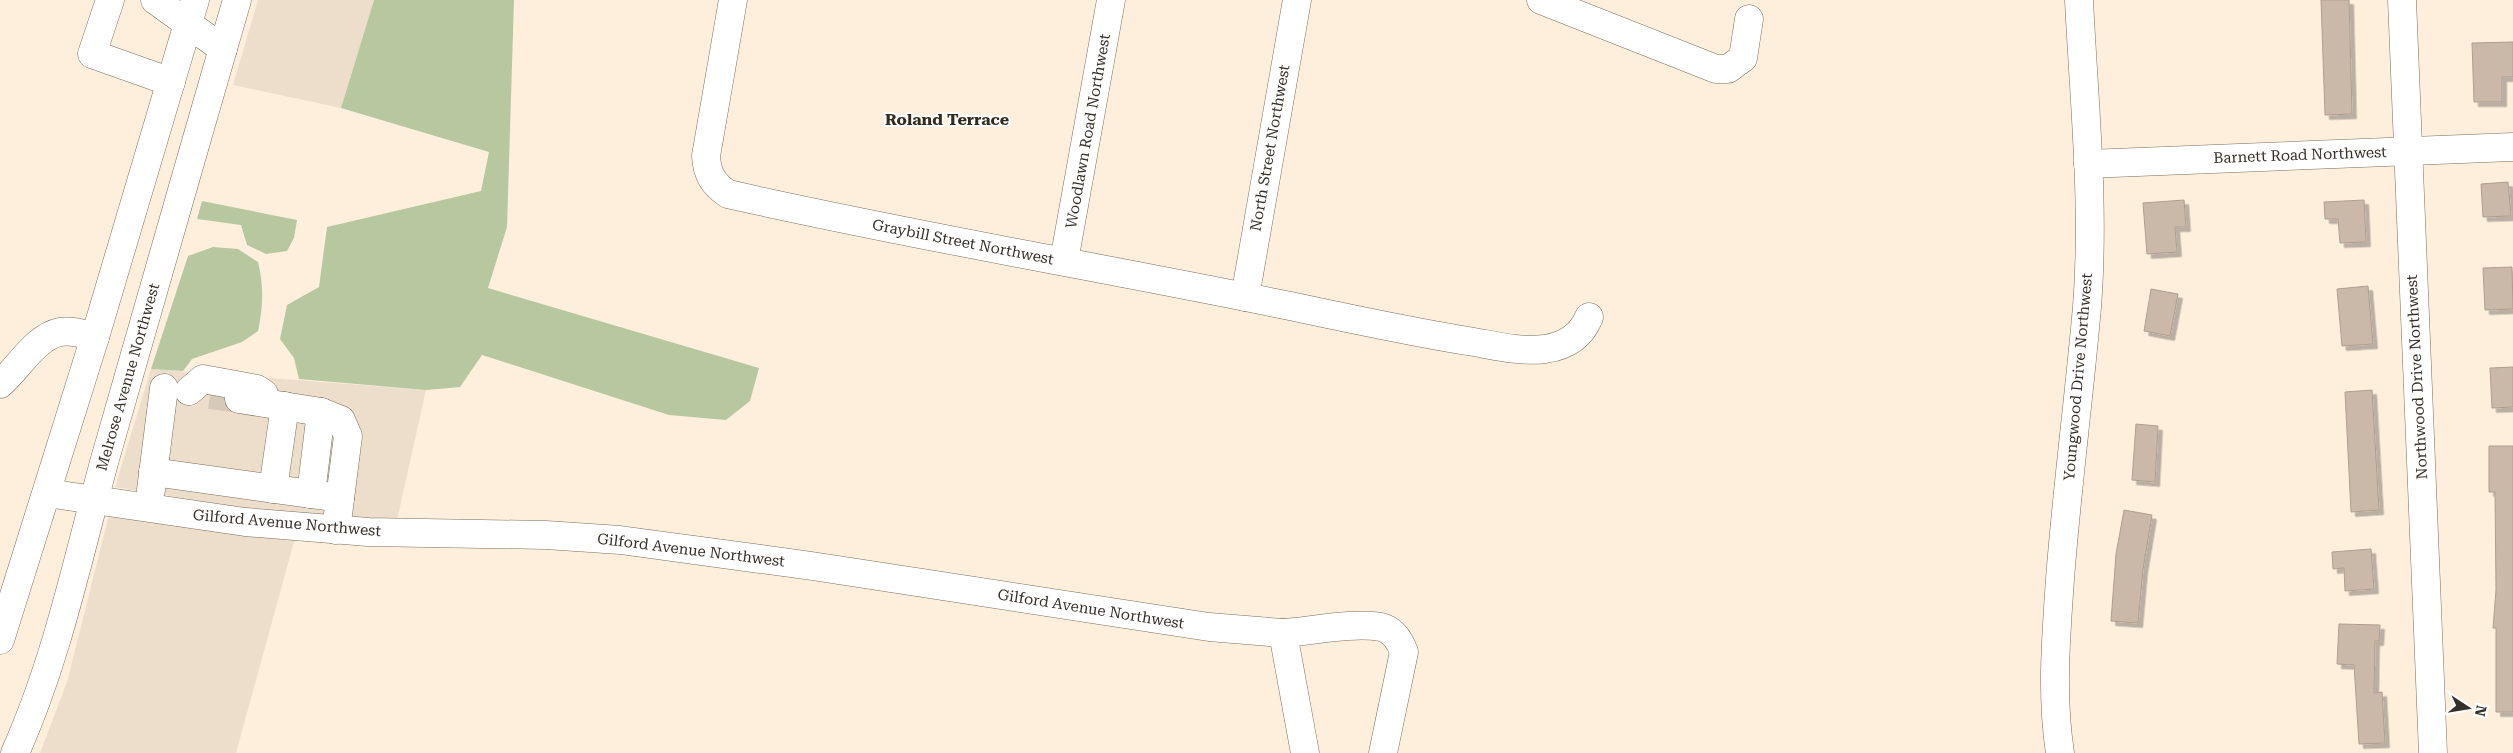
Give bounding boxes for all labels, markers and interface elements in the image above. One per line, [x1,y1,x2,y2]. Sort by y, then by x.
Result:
street label: Woodlawn Road Northwest [1062,32,1114,230]
street label: North Street Northwest [1246,63,1294,233]
district label: Roland Terrace [885,110,1009,129]
street label: Barnett Road Northwest [2213,143,2387,167]
street label: Graybill Street Northwest [871,216,1056,269]
street label: Youngwood Drive Northwest [2060,272,2096,482]
street label: Northwood Drive Northwest [2403,274,2431,480]
street label: Melrose Avenue Northwest [93,281,164,473]
street label: Gilford Avenue Northwest [192,506,382,540]
street label: Gilford Avenue Northwest [596,530,786,570]
street label: Gilford Avenue Northwest [996,585,1186,633]
north arrow [2443,683,2493,733]
text: N [2472,704,2490,718]

